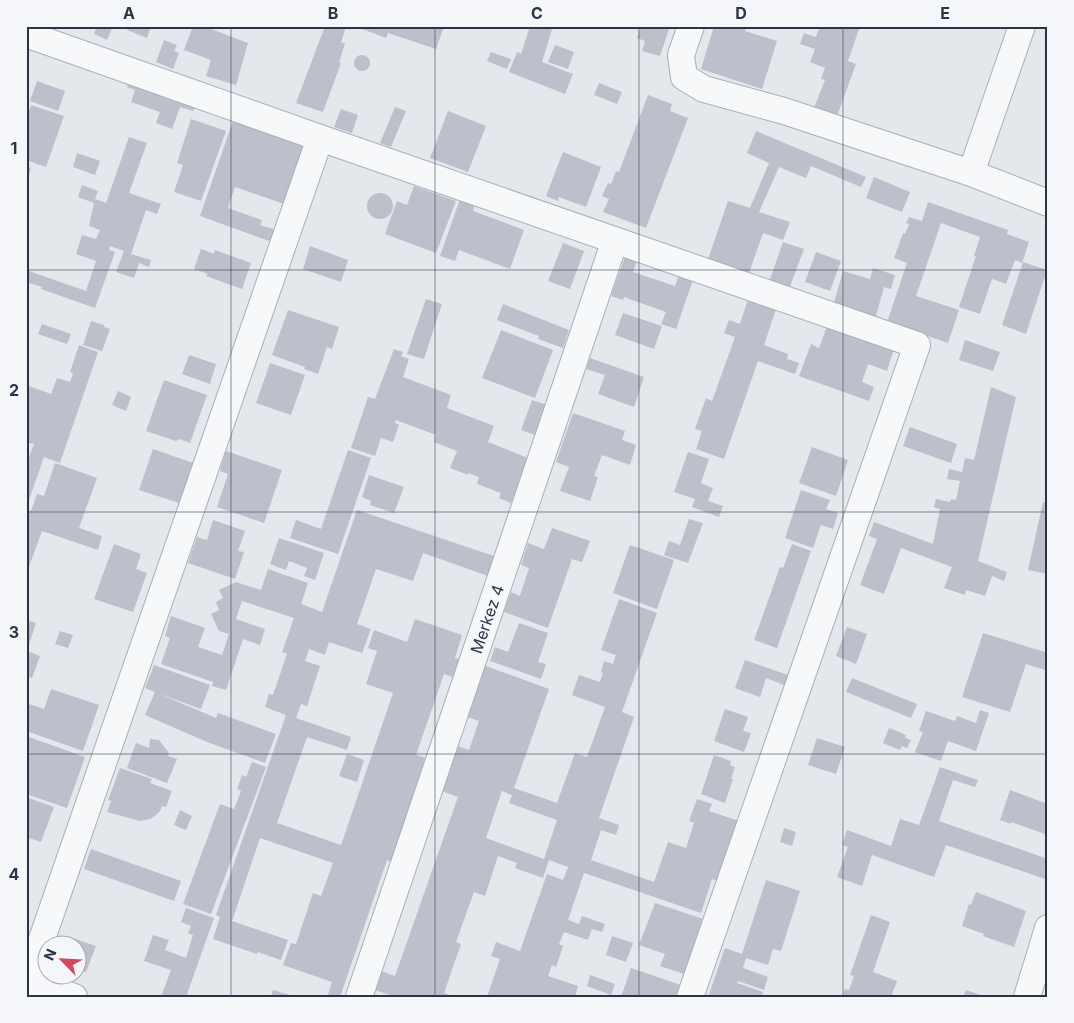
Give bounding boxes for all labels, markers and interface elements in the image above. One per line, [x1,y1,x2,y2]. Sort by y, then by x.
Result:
text: A [123,3,135,23]
text: B [328,3,338,23]
text: C [531,3,543,23]
text: D [735,3,747,23]
text: E [940,3,950,23]
text: 1 [11,138,17,158]
text: 2 [9,380,19,400]
street label: Merkez 4 [466,582,508,656]
text: 3 [9,622,19,642]
text: 4 [9,864,20,884]
north arrow [38,936,88,986]
text: N [40,946,60,963]

